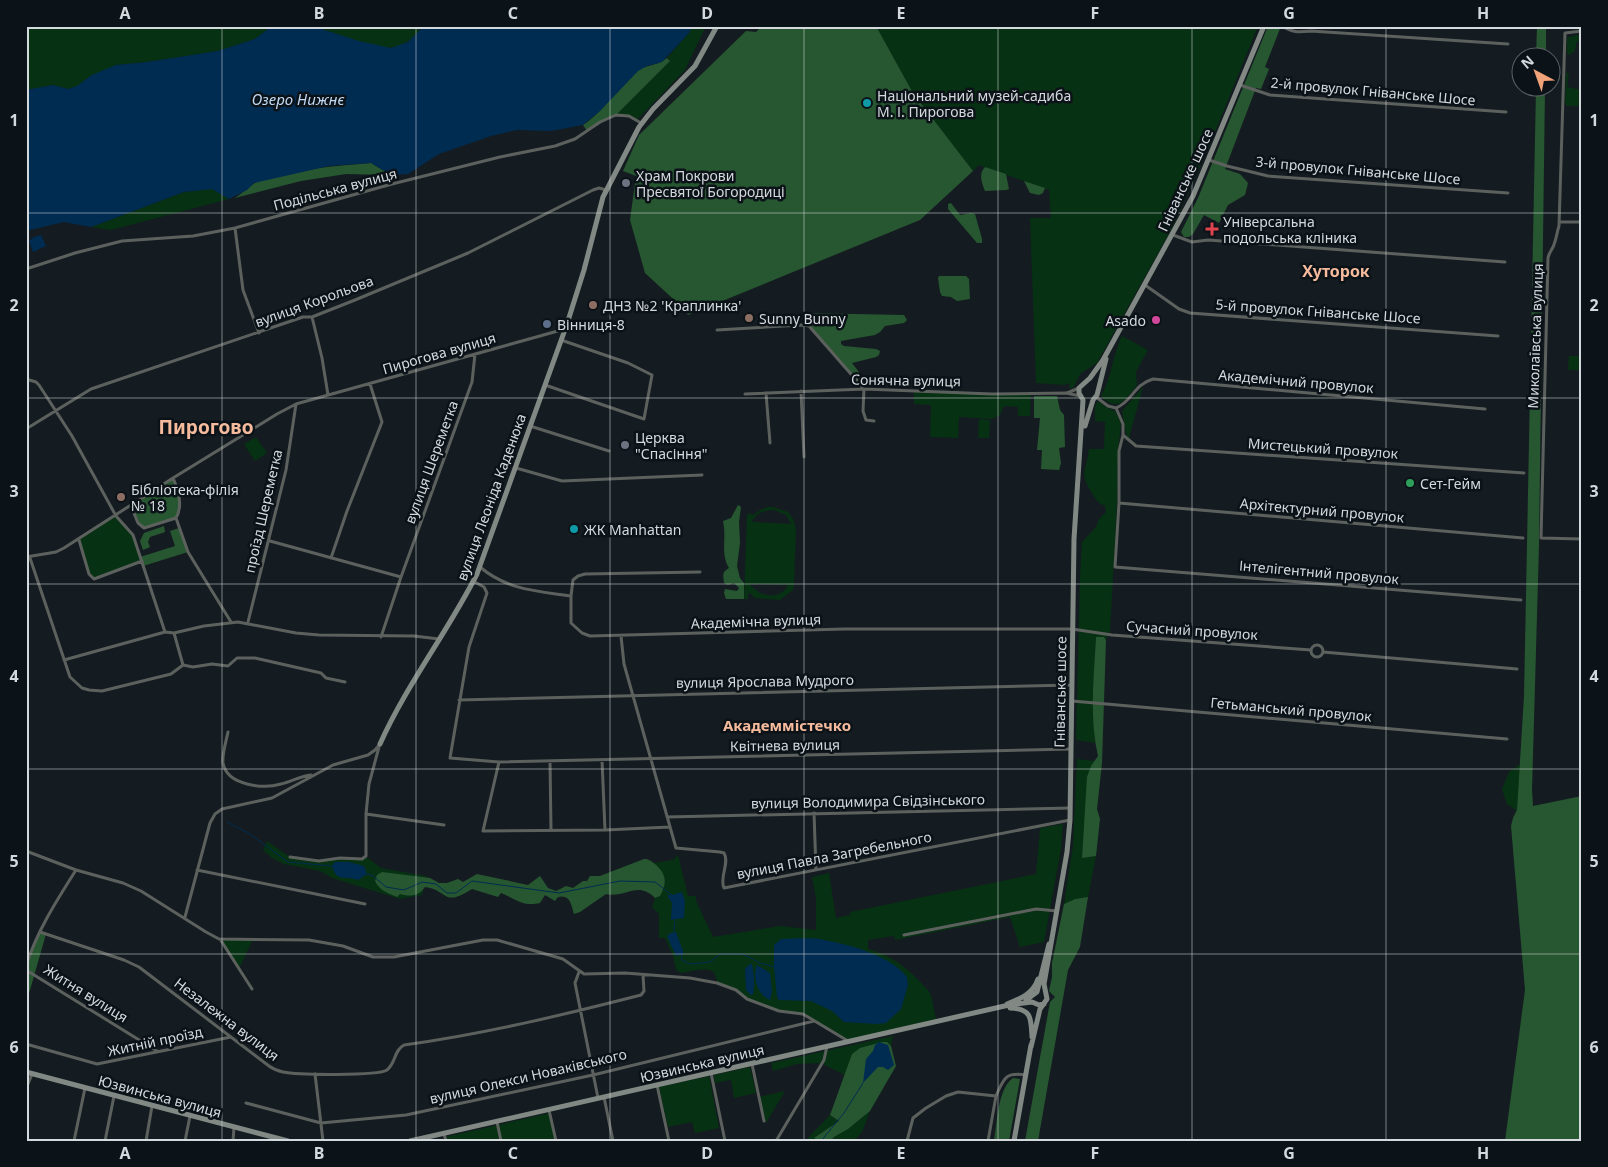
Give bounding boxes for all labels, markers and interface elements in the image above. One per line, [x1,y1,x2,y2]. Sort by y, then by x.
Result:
text: A [119,2,131,24]
text: B [314,2,324,24]
text: C [508,2,518,24]
text: D [701,2,713,24]
text: E [897,2,906,24]
text: F [1091,2,1099,24]
text: G [1283,2,1295,24]
text: H [1477,2,1489,24]
north arrow [1510,48,1560,98]
text: N [1517,51,1538,73]
street label: 2-й провулок Гніванське Шосе [1270,73,1476,109]
place label: Національний музей-садиба М. І. Пирогова [877,86,1071,121]
water label: Озеро Нижнє [252,89,344,109]
marker: Національний музей-садиба М. І. Пирогова [861,97,873,109]
text: 1 [9,109,19,131]
text: 1 [1589,109,1599,131]
street label: Гніванське шосе [1153,125,1217,235]
street label: 3-й провулок Гніванське Шосе [1255,152,1461,188]
street label: Подільська вулиця [271,163,399,215]
place label: Храм Покрови Пресвятої Богородиці [636,166,785,201]
marker: Храм Покрови Пресвятої Богородиці [620,177,632,189]
place label: Універсальна подольська кліника [1223,212,1357,247]
marker: Універсальна подольська кліника [1205,222,1219,236]
district label: Хуторок [1302,260,1370,282]
street label: Миколаївська вулиця [1523,263,1547,409]
street label: вулиця Корольова [252,271,376,331]
text: 2 [9,294,19,316]
street label: 5-й провулок Гніванське Шосе [1215,294,1421,328]
text: 2 [1589,294,1599,316]
place label: ДНЗ №2 'Краплинка' [603,296,741,315]
marker: ДНЗ №2 'Краплинка' [587,299,599,311]
place label: Sunny Bunny [759,309,846,328]
place label: Asado [1105,311,1146,330]
marker: Sunny Bunny [743,312,755,324]
marker: Asado [1150,314,1162,326]
place label: Вінниця-8 [557,315,625,334]
marker: Вінниця-8 [541,318,553,330]
street label: Пирогова вулиця [380,328,498,378]
street label: Академічний провулок [1218,365,1375,397]
street label: Сонячна вулиця [851,370,961,390]
street label: вулиця Шереметка [400,398,462,526]
street label: вулиця Леоніда Каденюка [452,411,530,583]
district label: Пирогово [159,414,253,440]
place label: Церква "Спасіння" [635,428,707,463]
street label: Мистецький провулок [1247,433,1399,463]
marker: Церква "Спасіння" [619,439,631,451]
street label: проїзд Шереметка [240,447,286,575]
place label: Сет-Гейм [1420,474,1481,493]
marker: Сет-Гейм [1404,477,1416,489]
text: 3 [9,480,19,502]
place label: Бібліотека-філія № 18 [131,480,239,515]
text: 3 [1589,480,1599,502]
marker: Бібліотека-філія № 18 [115,491,127,503]
street label: Архітектурний провулок [1239,493,1405,527]
place label: ЖК Manhattan [584,520,681,539]
marker: ЖК Manhattan [568,523,580,535]
street label: Інтелігентний провулок [1238,556,1400,589]
street label: Академічна вулиця [690,609,822,633]
street label: Сучасний провулок [1125,616,1259,644]
street label: Гніванське шосе [1050,636,1070,748]
text: 4 [9,665,19,687]
text: 4 [1589,665,1599,687]
street label: вулиця Ярослава Мудрого [676,670,854,692]
street label: Гетьманський провулок [1210,692,1373,726]
district label: Академмістечко [723,715,851,735]
street label: Квітнева вулиця [730,735,840,755]
street label: вулиця Володимира Свідзінського [751,789,985,813]
street label: вулиця Павла Загребельного [735,827,933,883]
text: 5 [9,850,19,872]
text: 5 [1589,850,1599,872]
street label: Житня вулиця [40,960,132,1026]
street label: Незалежна вулиця [171,973,283,1065]
street label: Житній проїзд [106,1022,205,1060]
text: 6 [9,1036,19,1058]
text: 6 [1589,1036,1599,1058]
street label: Юзвинська вулиця [638,1039,766,1087]
street label: вулиця Олекси Новаківського [428,1044,628,1108]
street label: Юзвинська вулиця [96,1070,224,1122]
text: A [119,1142,131,1164]
text: B [314,1142,324,1164]
text: C [508,1142,518,1164]
text: D [701,1142,713,1164]
text: E [897,1142,906,1164]
text: F [1091,1142,1099,1164]
text: G [1283,1142,1295,1164]
text: H [1477,1142,1489,1164]

